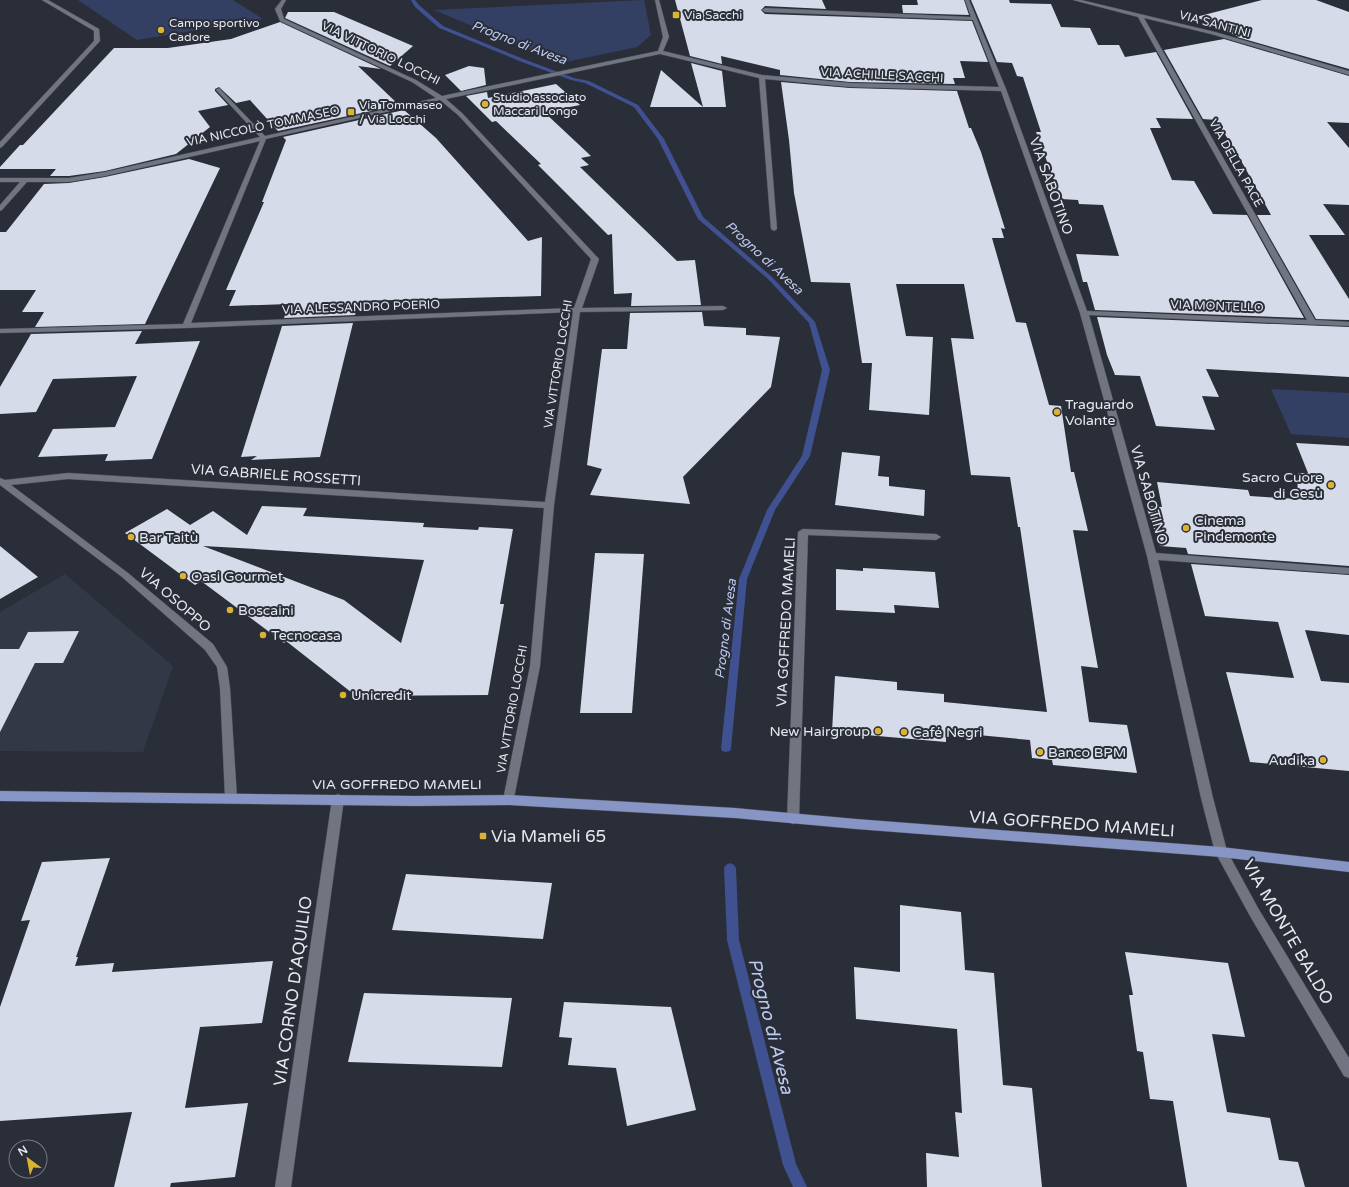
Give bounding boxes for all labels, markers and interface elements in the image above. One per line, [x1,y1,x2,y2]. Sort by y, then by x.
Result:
place label: Via Sacchi [684,8,742,22]
street label: VIA SANTINI [1178,8,1252,40]
marker: Via Sacchi [671,10,681,20]
place label: Campo sportivo Cadore [169,16,259,44]
street label: VIA VITTORIO LOCCHI [319,18,443,88]
water label: Progno di Avesa [469,18,569,69]
marker: Campo sportivo Cadore [156,25,166,35]
street label: VIA ACHILLE SACCHI [820,65,944,85]
place label: Studio associato Maccari Longo [493,90,586,118]
place label: Via Tommaseo / Via Locchi [359,98,443,126]
marker: Studio associato Maccari Longo [480,99,490,109]
street label: VIA NICCOLÒ TOMMASEO [185,103,341,149]
marker: Via Tommaseo / Via Locchi [346,107,356,117]
street label: VIA DELLA PACE [1206,117,1266,210]
street label: VIA SABOTINO [1025,135,1077,237]
water label: Progno di Avesa [722,218,807,299]
street label: VIA ALESSANDRO POERIO [282,297,441,317]
street label: VIA MONTELLO [1170,297,1264,315]
street label: VIA VITTORIO LOCCHI [541,299,575,429]
place label: Traguardo Volante [1065,396,1134,429]
marker: Traguardo Volante [1052,407,1062,417]
street label: VIA SABOTINO [1127,443,1171,547]
street label: VIA GABRIELE ROSSETTI [190,461,362,489]
place label: Sacro Cuore di Gesù [1242,469,1323,502]
marker: Sacro Cuore di Gesù [1326,480,1336,490]
place label: Cinema Pindemonte [1194,512,1275,545]
marker: Cinema Pindemonte [1181,523,1191,533]
place label: Bar Taitù [139,529,198,546]
marker: Bar Taitù [126,532,136,542]
street label: VIA GOFFREDO MAMELI [773,537,799,707]
street label: VIA OSOPPO [136,564,214,636]
place label: Oasi Gourmet [191,568,284,585]
marker: Oasi Gourmet [178,571,188,581]
water label: Progno di Avesa [712,577,740,680]
place label: Boscaini [238,602,294,619]
marker: Boscaini [225,605,235,615]
place label: Tecnocasa [271,627,341,644]
marker: Tecnocasa [258,630,268,640]
street label: VIA VITTORIO LOCCHI [494,644,530,774]
place label: Unicredit [351,687,412,704]
marker: Unicredit [338,690,348,700]
place label: New Hairgroup [769,723,870,740]
place label: Café Negri [912,724,983,741]
marker: New Hairgroup [873,726,883,736]
marker: Café Negri [899,727,909,737]
place label: Banco BPM [1048,744,1126,761]
marker: Banco BPM [1035,747,1045,757]
place label: Audika [1269,752,1315,769]
marker: Audika [1318,755,1328,765]
street label: VIA GOFFREDO MAMELI [312,776,482,793]
street label: VIA GOFFREDO MAMELI [968,806,1176,842]
place label: Via Mameli 65 [491,826,606,847]
marker: Via Mameli 65 [478,831,488,841]
street label: VIA MONTE BALDO [1238,856,1338,1008]
street label: VIA CORNO D'AQUILIO [269,894,317,1088]
water label: Progno di Avesa [743,956,799,1097]
north arrow [8,1139,48,1179]
text: N [16,1143,30,1159]

